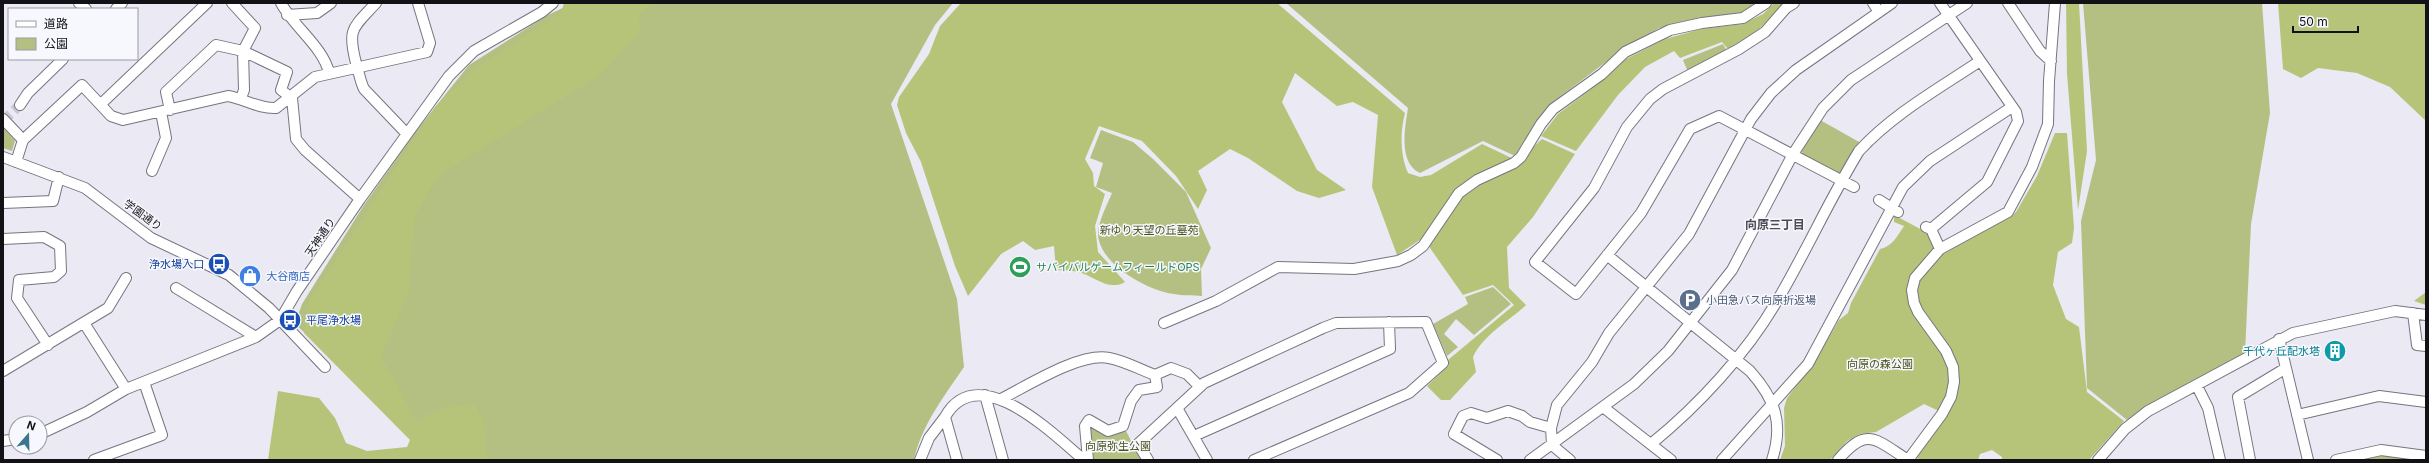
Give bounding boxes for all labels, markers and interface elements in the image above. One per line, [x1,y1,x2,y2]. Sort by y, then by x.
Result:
legend [8,8,138,60]
scale bar [2293,8,2358,34]
text: 50 m [2299,14,2328,29]
text: 道路 [44,16,68,31]
text: 公園 [44,36,68,51]
street label: 学園通り [121,196,165,234]
street label: 天神通り [302,215,338,259]
district label: 向原三丁目 [1745,217,1805,232]
park label: 新ゆり天望の丘墓苑 [1100,223,1199,237]
bus stop icon: 浄水場入口 [206,251,232,277]
sports icon: サバイバルゲームフィールドOPS [1007,254,1033,280]
place label: 浄水場入口 [149,257,204,271]
place label: サバイバルゲームフィールドOPS [1036,260,1200,274]
shop icon: 大谷商店 [237,263,263,289]
place label: 大谷商店 [266,269,310,283]
parking icon: 小田急バス向原折返場 [1677,287,1703,313]
place label: 小田急バス向原折返場 [1706,293,1816,307]
bus stop icon: 平尾浄水場 [277,307,303,333]
place label: 平尾浄水場 [306,313,361,327]
building icon: 千代ヶ丘配水塔 [2322,338,2348,364]
place label: 千代ヶ丘配水塔 [2243,344,2320,358]
park label: 向原の森公園 [1847,357,1913,371]
north arrow [8,415,48,455]
text: N [25,418,38,434]
park label: 向原弥生公園 [1085,439,1151,453]

